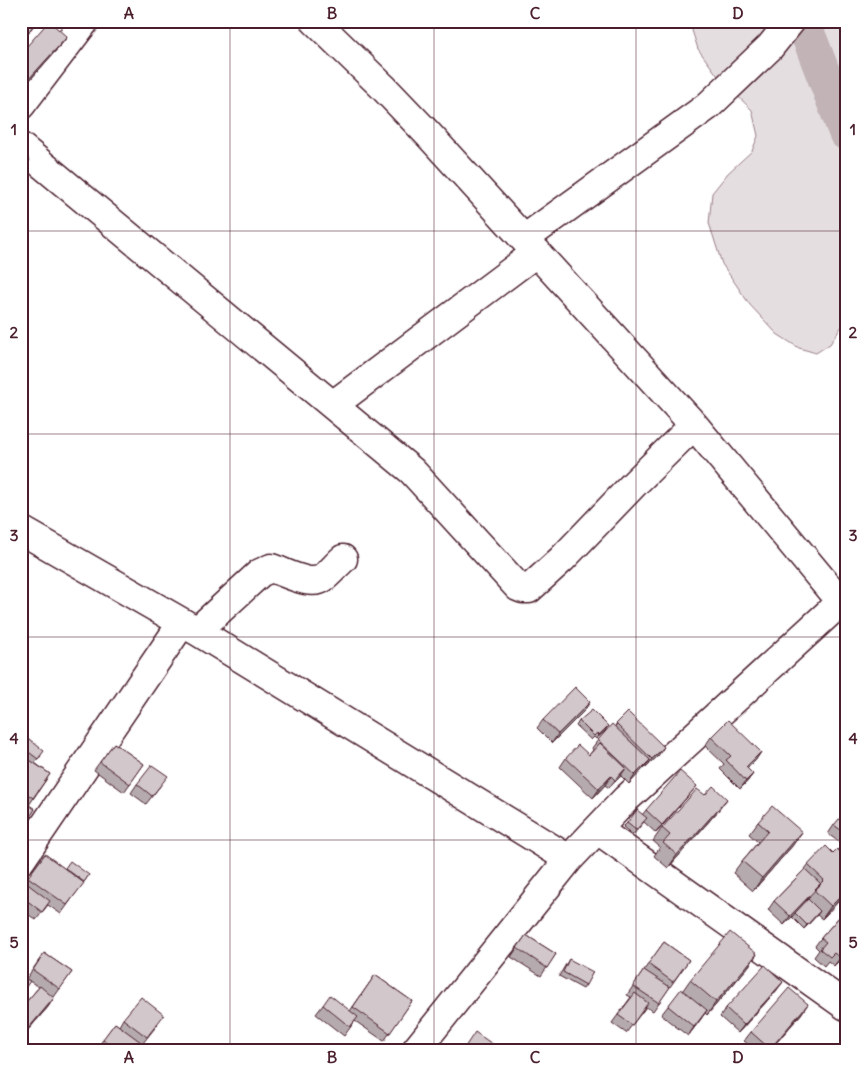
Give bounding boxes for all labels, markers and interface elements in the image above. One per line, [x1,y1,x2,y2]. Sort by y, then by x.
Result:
text: A [124,3,134,23]
text: B [327,3,338,23]
text: C [530,3,541,23]
text: D [732,3,744,23]
text: 1 [11,119,17,139]
text: 1 [850,119,856,139]
text: 2 [10,322,19,342]
text: 2 [849,322,858,342]
text: 3 [9,525,19,545]
text: 3 [848,525,858,545]
text: 4 [9,728,19,748]
text: 4 [848,728,858,748]
text: 5 [9,932,19,952]
text: 5 [848,932,858,952]
text: A [124,1047,134,1067]
text: B [327,1047,338,1067]
text: C [530,1047,541,1067]
text: D [732,1047,744,1067]

